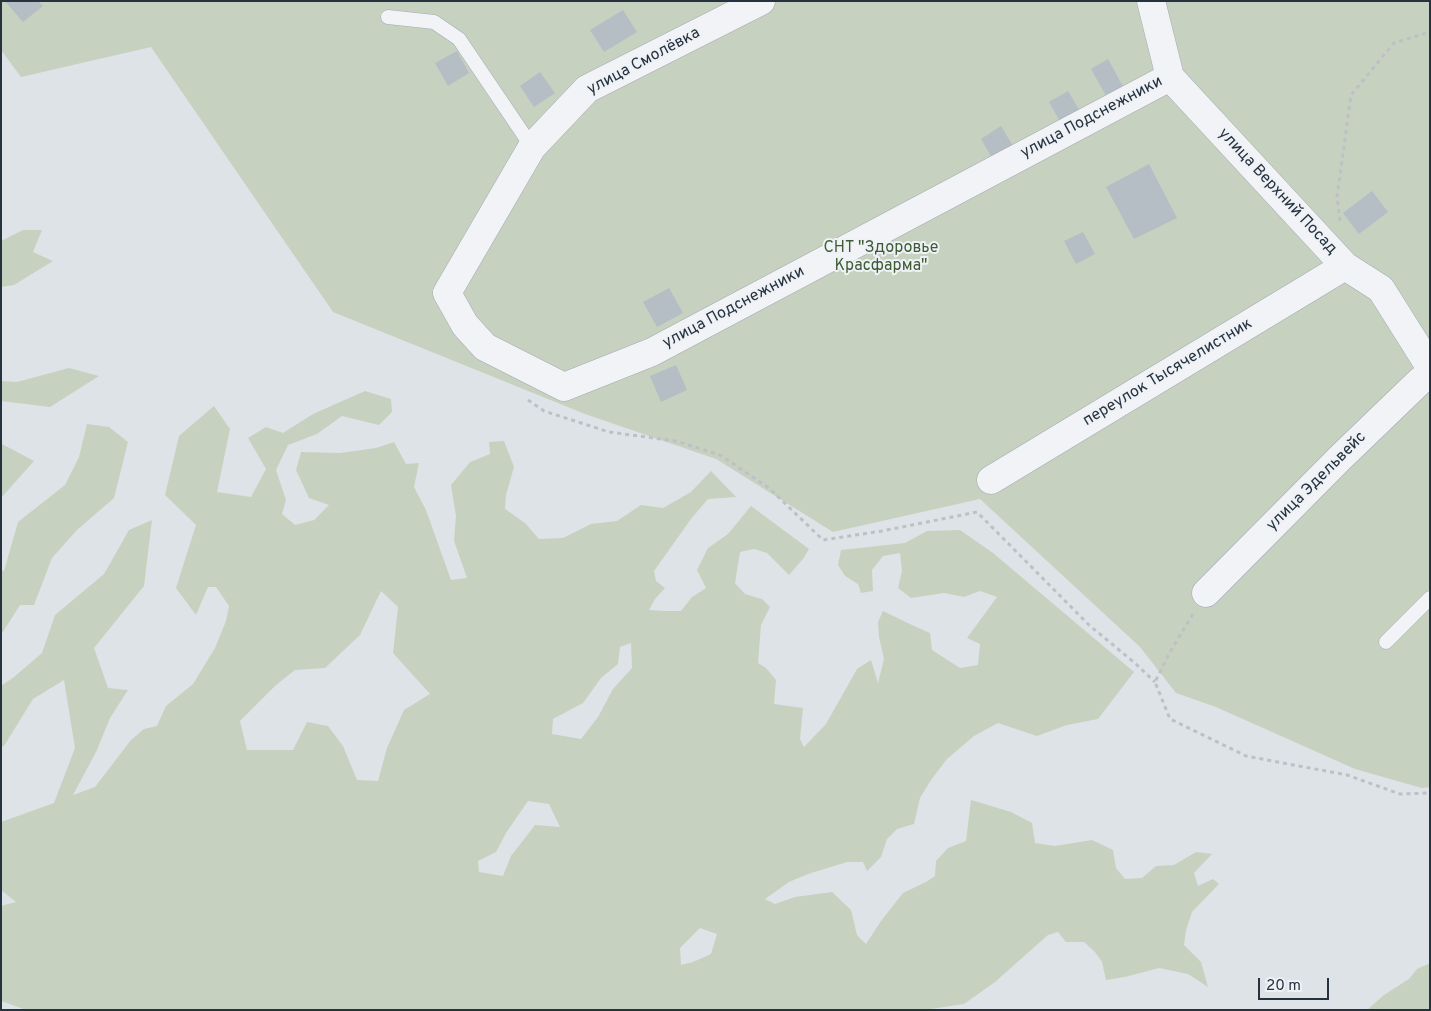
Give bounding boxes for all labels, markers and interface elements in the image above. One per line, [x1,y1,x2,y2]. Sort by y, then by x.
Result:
street label: улица Смолёвка [584,24,704,100]
street label: улица Подснежники [1018,72,1166,164]
street label: улица Верхний Посад [1213,125,1341,259]
park label: СНТ "Здоровье Красфарма" [824,239,938,277]
street label: улица Подснежники [660,262,808,354]
street label: переулок Тысячелистник [1080,315,1256,431]
street label: улица Эдельвейс [1263,428,1371,536]
scale bar [1261,968,1332,1000]
text: 20 m [1266,977,1301,996]

